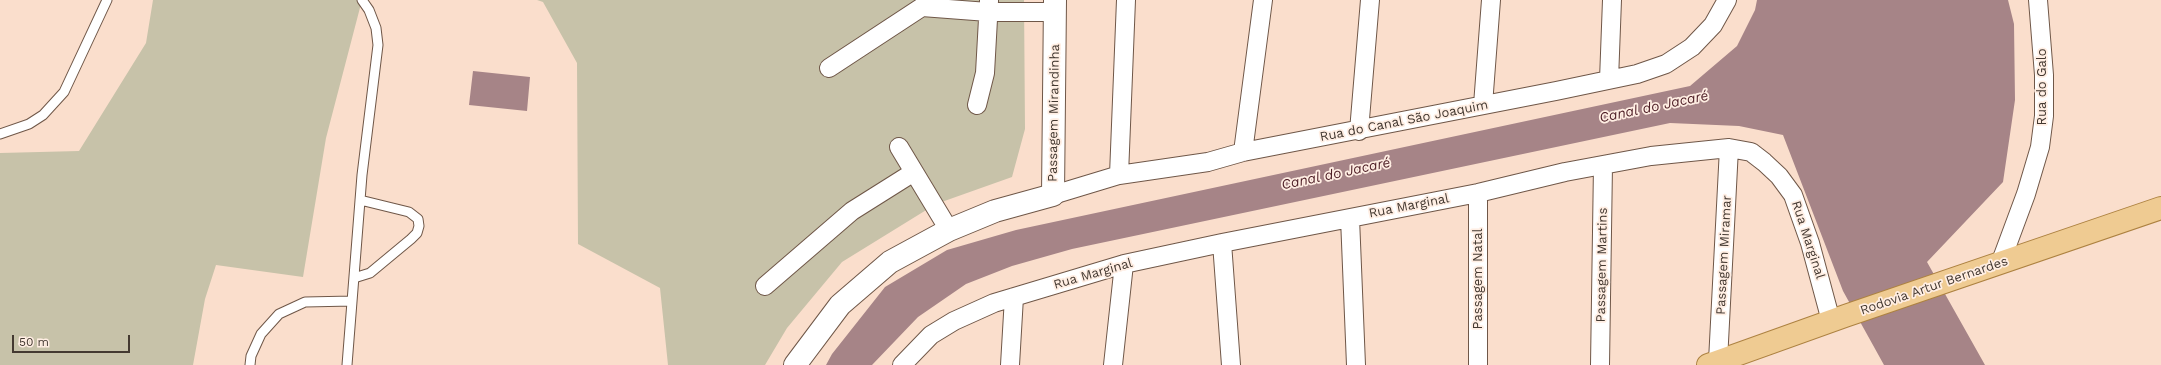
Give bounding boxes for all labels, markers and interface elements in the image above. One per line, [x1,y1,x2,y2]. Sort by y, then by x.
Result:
street label: Passagem Mirandinha [1045,44,1063,182]
street label: Rua do Galo [2034,48,2050,126]
water label: Canal do Jacaré [1598,87,1710,127]
street label: Rua do Canal São Joaquim [1319,97,1489,145]
water label: Canal do Jacaré [1280,154,1392,194]
street label: Rua Marginal [1368,191,1450,221]
street label: Passagem Miramar [1713,195,1735,315]
street label: Rua Marginal [1788,199,1828,281]
street label: Passagem Martins [1593,208,1611,322]
street label: Passagem Natal [1470,229,1486,329]
street label: Rodovia Artur Bernardes [1858,253,2010,319]
street label: Rua Marginal [1052,255,1134,293]
scale bar [14,327,132,353]
text: 50 m [19,335,49,349]

